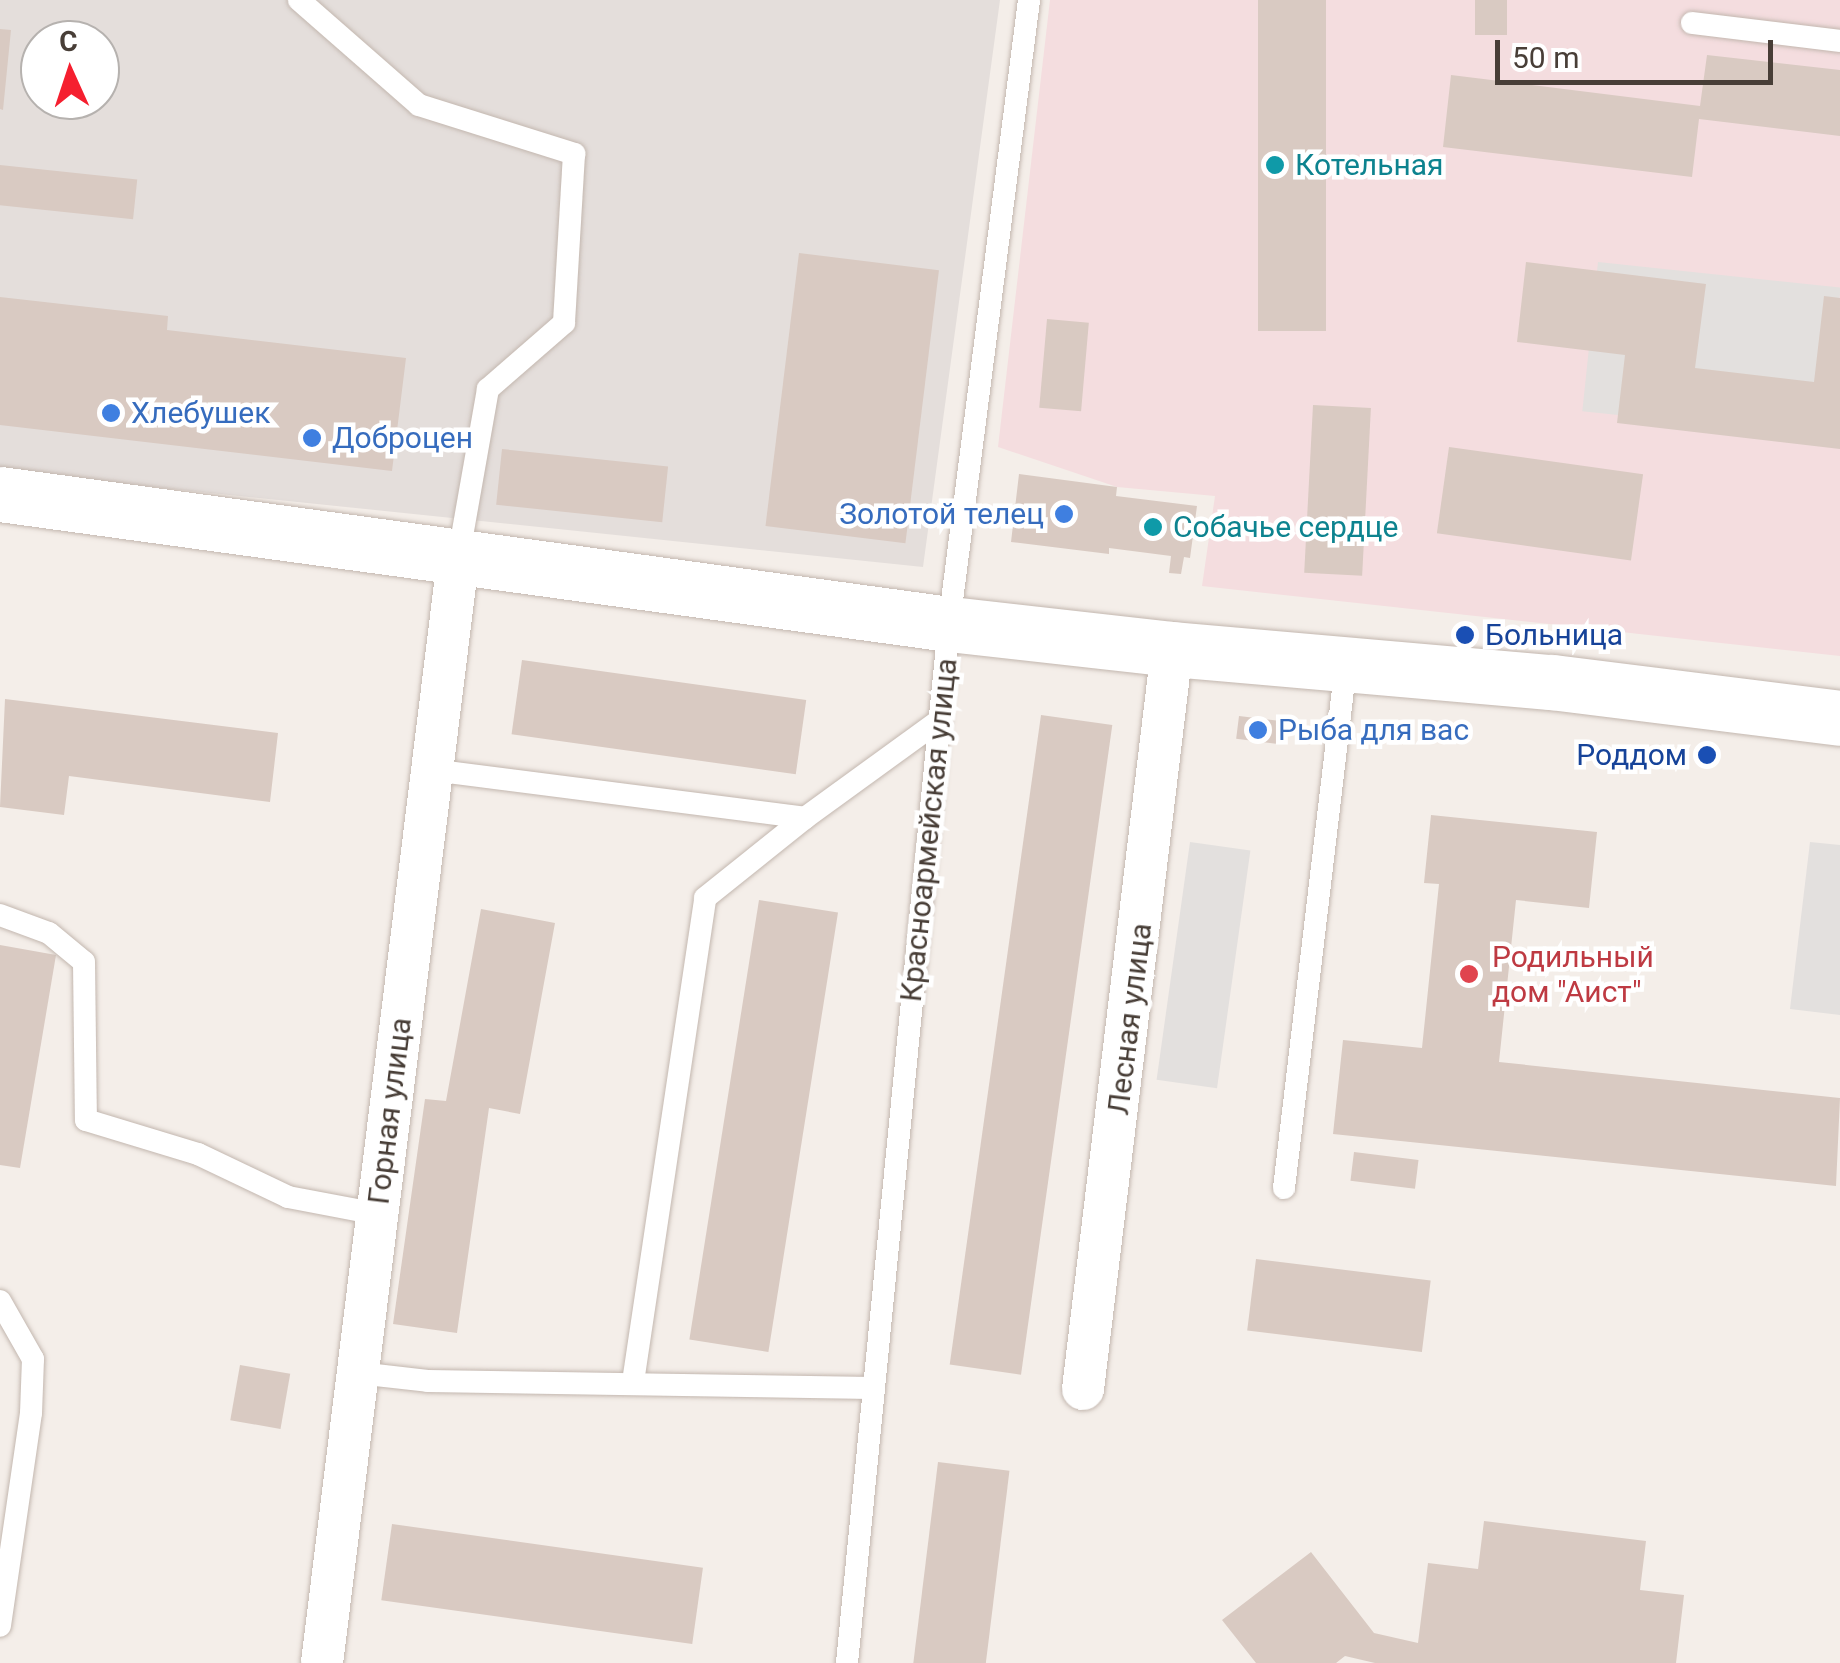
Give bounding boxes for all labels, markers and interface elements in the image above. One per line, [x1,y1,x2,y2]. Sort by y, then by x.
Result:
north arrow [20,20,120,120]
scale bar [1500,20,1778,82]
text: С [58,25,79,58]
text: 50 m [1512,40,1579,75]
place label: Котельная [1295,147,1444,183]
marker: Котельная [1264,154,1286,176]
place label: Хлебушек [131,395,270,431]
marker: Хлебушек [100,402,122,424]
place label: Доброцен [332,420,473,456]
marker: Доброцен [301,427,323,449]
place label: Золотой телец [839,496,1044,532]
marker: Золотой телец [1053,503,1075,525]
place label: Собачье сердце [1173,509,1398,545]
marker: Собачье сердце [1142,516,1164,538]
place label: Больница [1485,617,1623,653]
marker: Больница [1454,624,1476,646]
street label: Красноармейская улица [893,656,965,1004]
place label: Рыба для вас [1278,712,1469,748]
marker: Рыба для вас [1247,719,1269,741]
place label: Роддом [1576,737,1687,773]
marker: Роддом [1696,744,1718,766]
street label: Лесная улица [1100,921,1160,1117]
place label: Родильный дом "Аист" [1492,939,1654,1010]
marker: Родильный дом "Аист" [1456,961,1482,987]
street label: Горная улица [361,1016,419,1206]

